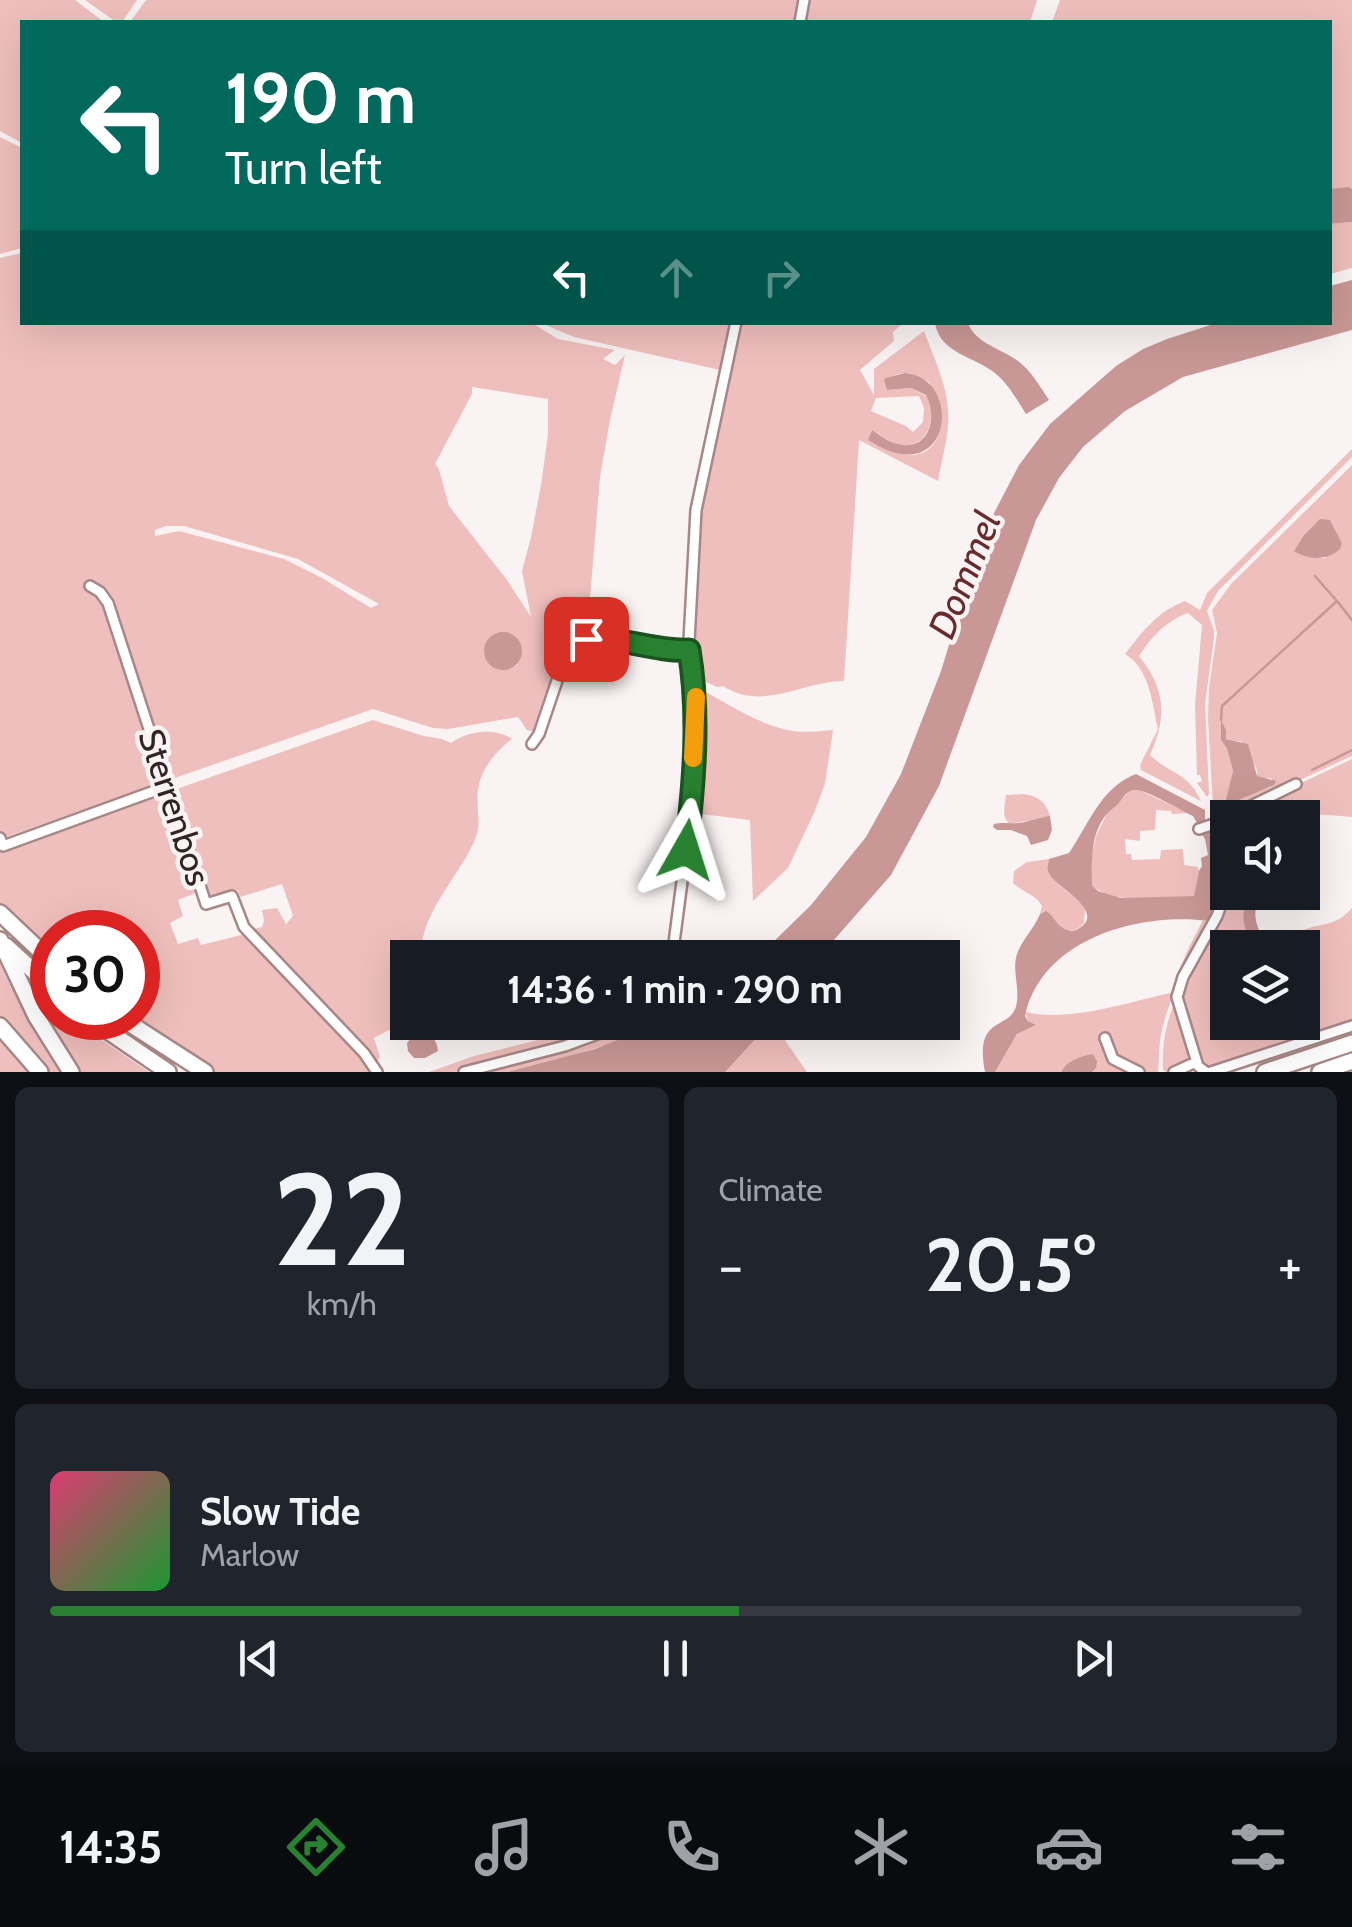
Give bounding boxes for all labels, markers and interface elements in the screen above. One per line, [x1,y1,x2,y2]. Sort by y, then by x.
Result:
text: 190 m [225,55,416,141]
icon: left [60,60,190,190]
text: Turn left [225,141,382,195]
icon: left [544,250,599,305]
icon: ahead [649,250,704,305]
icon: right [754,250,809,305]
water label: Dommel [917,505,1011,645]
pin [544,597,629,682]
icon: arrive [559,612,614,667]
street label: Sterrenbos [130,723,220,891]
position arrow [634,798,738,902]
map controls [1210,800,1320,1040]
button: sound [1210,800,1320,910]
speed limit sign: 30 [30,910,160,1040]
button: layers [1210,930,1320,1040]
text: 14:36 · 1 min · 290 m [507,966,843,1013]
text: 22 [273,1140,411,1298]
text: Climate [719,1170,823,1209]
text: 20.5° [925,1219,1095,1310]
text: − [719,1232,743,1299]
text: + [1278,1232,1302,1299]
text: km/h [307,1284,377,1323]
text: Slow Tide [200,1488,360,1535]
text: Marlow [200,1535,299,1574]
icon: previous [231,1631,286,1686]
icon: pause [648,1631,703,1686]
icon: next [1066,1631,1121,1686]
icon: directions [281,1812,351,1882]
icon: music [469,1812,539,1882]
icon: phone [657,1812,727,1882]
icon: climate [846,1812,916,1882]
icon: car [1034,1812,1104,1882]
icon: filters [1223,1812,1293,1882]
text: 14:35 [59,1820,162,1874]

